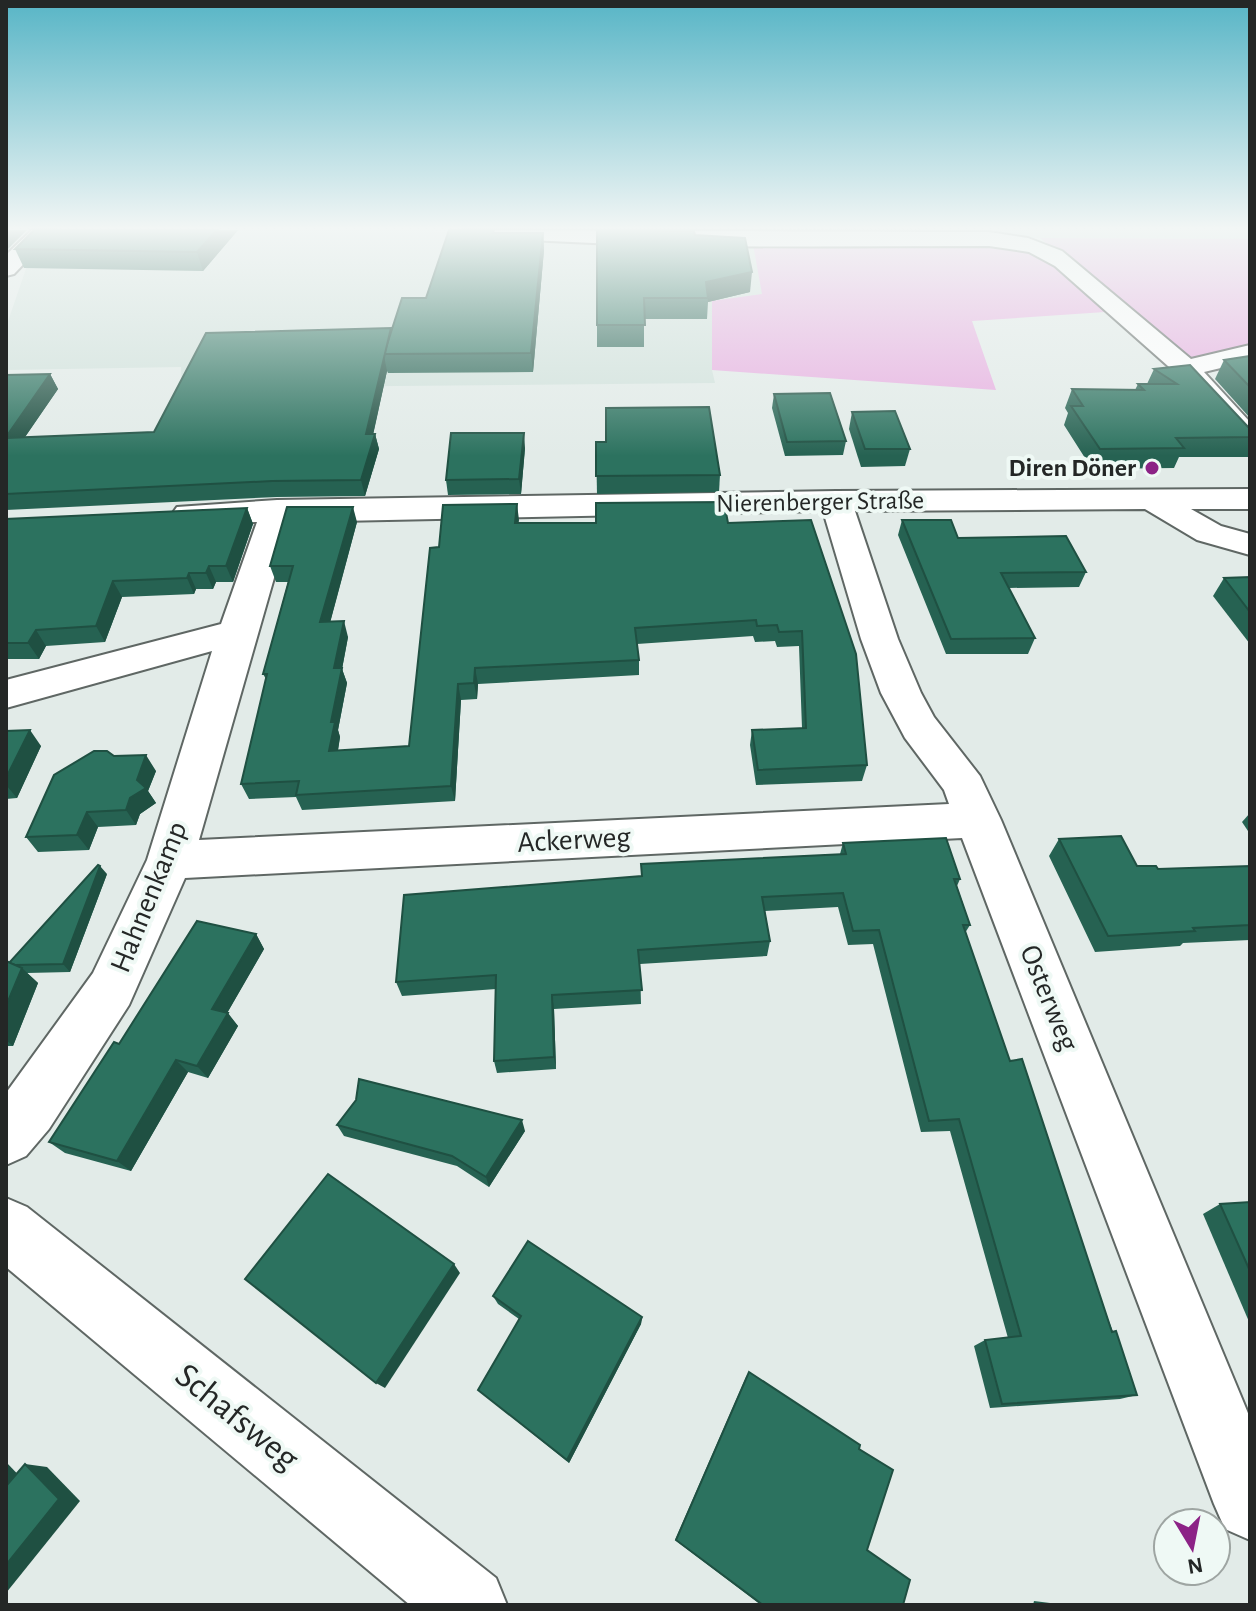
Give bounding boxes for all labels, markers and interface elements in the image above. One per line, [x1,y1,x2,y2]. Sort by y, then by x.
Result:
place label: Diren Döner [1008,455,1136,481]
marker: Diren Döner [1143,459,1161,477]
street label: Nierenberger Straße [716,487,924,517]
street label: Hahnenkamp [105,817,193,977]
street label: Ackerweg [517,822,632,858]
street label: Osterweg [1014,941,1084,1055]
street label: Schafsweg [169,1357,306,1477]
north arrow [1152,1507,1232,1587]
text: N [1186,1554,1205,1578]

